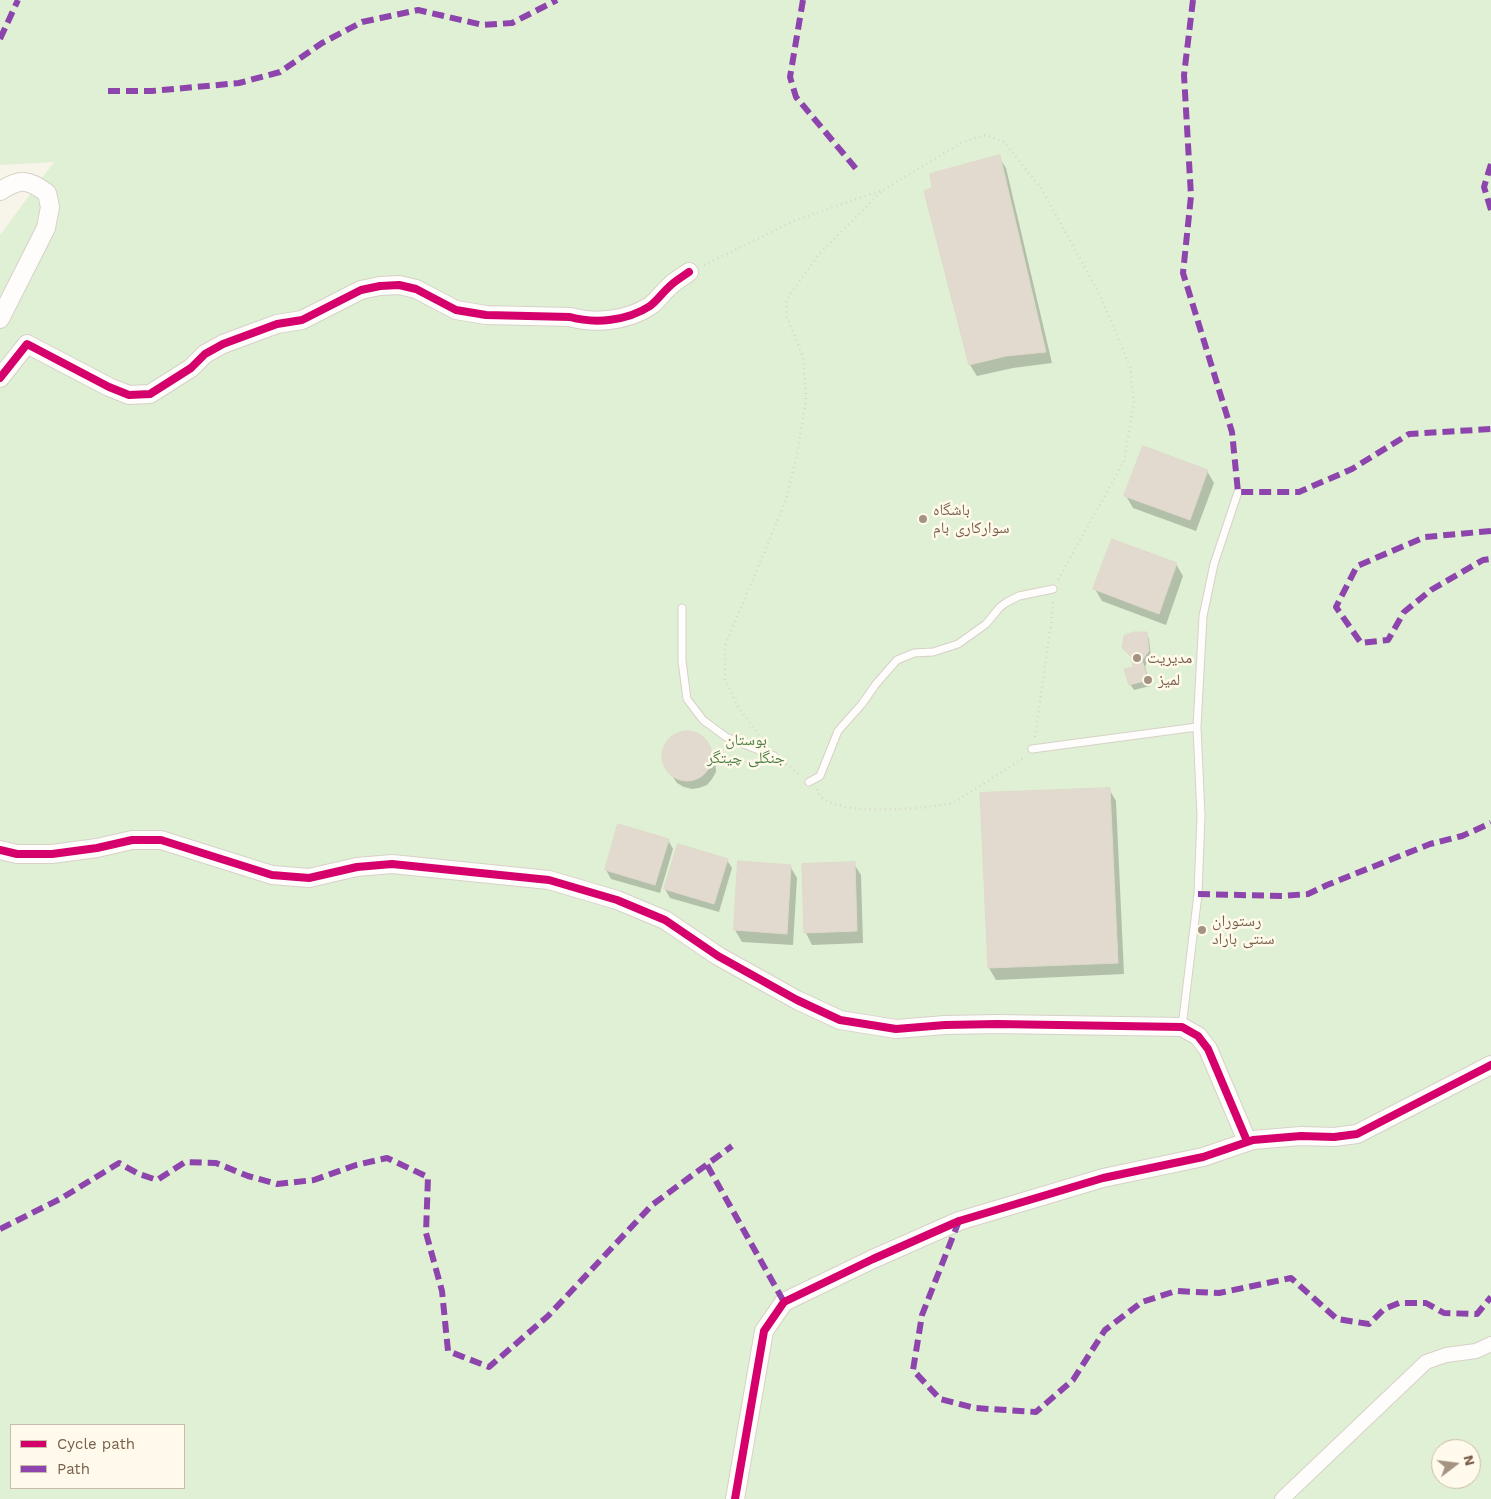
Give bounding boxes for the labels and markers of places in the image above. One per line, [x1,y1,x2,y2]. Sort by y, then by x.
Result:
place label: باشگاه سوارکاری بام [933,500,1009,538]
marker: باشگاه سوارکاری بام [917,513,929,525]
place label: مدیریت [1147,648,1192,668]
marker: مدیریت [1131,652,1143,664]
place label: لمیز [1158,670,1180,690]
marker: لمیز [1142,674,1154,686]
place label: رستوران سنتی باراد [1212,911,1274,949]
marker: رستوران سنتی باراد [1196,924,1208,936]

